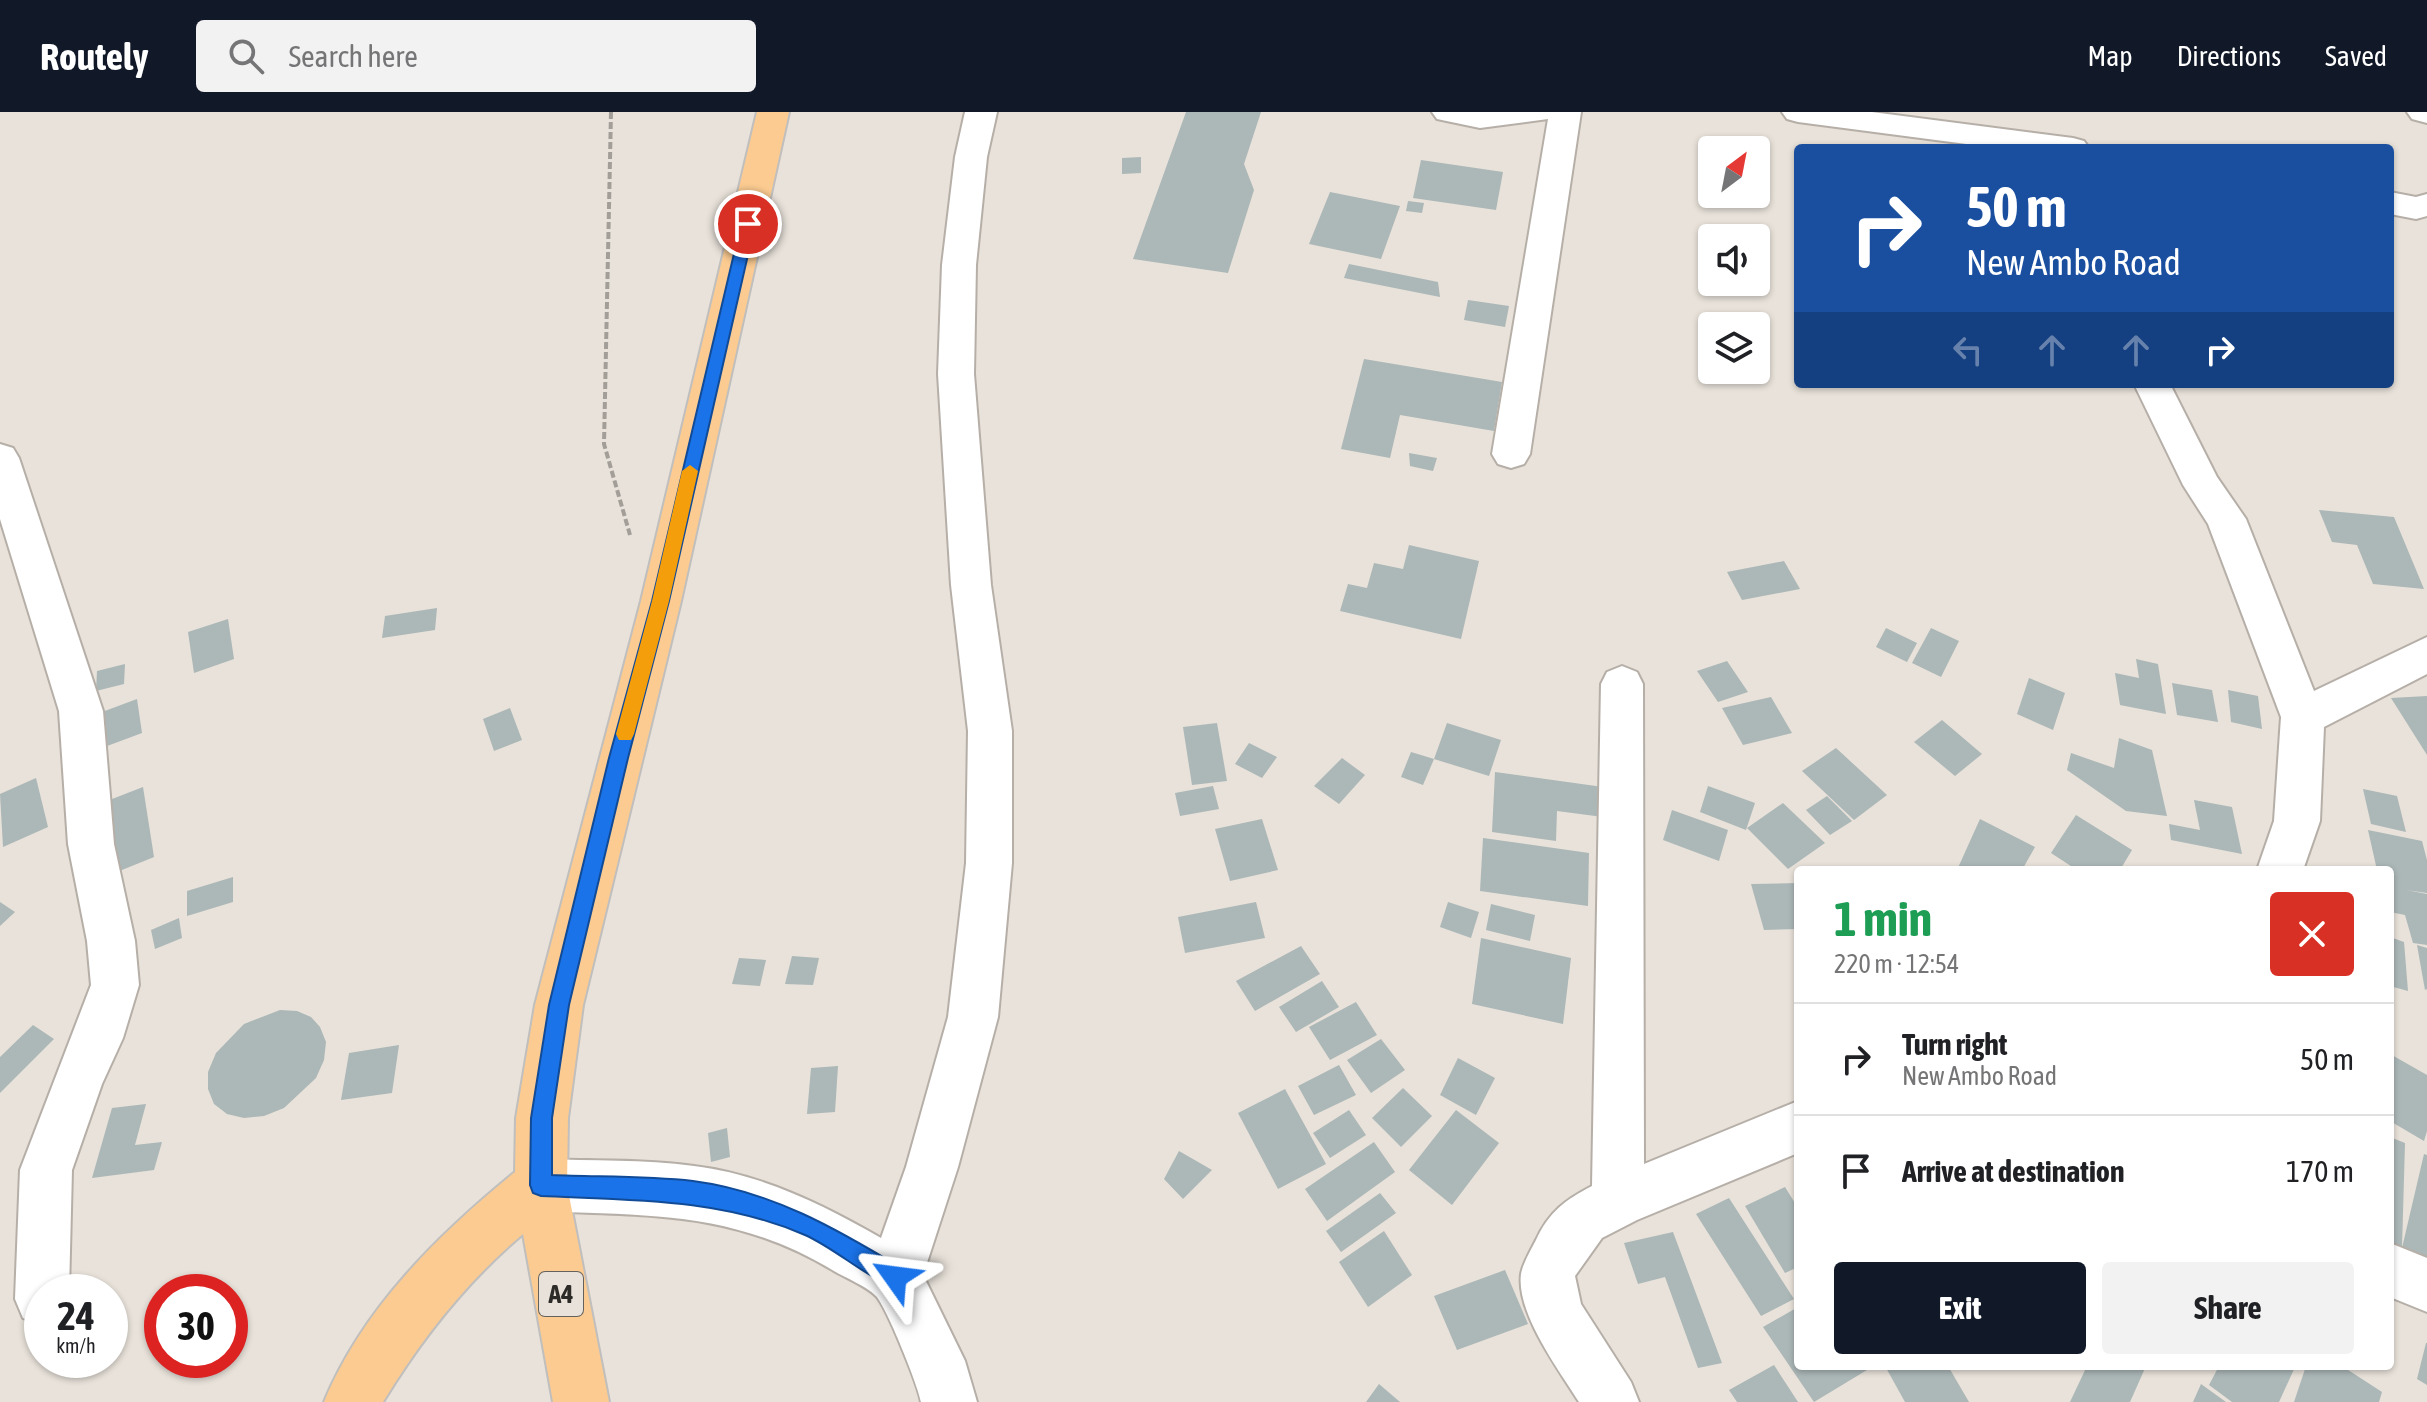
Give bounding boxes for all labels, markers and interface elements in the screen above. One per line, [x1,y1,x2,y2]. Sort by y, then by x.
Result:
search box [196,20,756,92]
icon: search [224,34,268,78]
text: Routely [40,35,148,78]
text: Search here [288,39,418,73]
text: Map [2088,40,2133,72]
text: Directions [2177,40,2281,72]
text: Saved [2325,40,2387,72]
north arrow [1698,136,1770,208]
map controls [1698,136,1770,384]
text: 50 m [1966,175,2067,239]
icon: right [1834,176,1938,280]
pin [714,190,782,258]
icon: arrive [726,202,770,246]
button: sound [1698,224,1770,296]
text: New Ambo Road [1966,241,2181,283]
button: layers [1698,312,1770,384]
icon: left [1946,328,1990,372]
icon: ahead [2030,328,2074,372]
icon: ahead [2114,328,2158,372]
icon: right [2198,328,2242,372]
text: 1 min [1834,891,1932,946]
button: close [2270,892,2354,976]
text: 220 m · 12:54 [1834,949,1959,979]
text: Turn right [1902,1027,2008,1061]
icon: right [1834,1037,1878,1081]
text: 50 m [2300,1042,2354,1076]
text: New Ambo Road [1902,1061,2057,1091]
icon: arrive [1834,1149,1878,1193]
text: Arrive at destination [1902,1154,2124,1188]
text: 170 m [2286,1154,2354,1188]
position arrow [853,1235,937,1319]
button: Exit [1834,1262,2086,1354]
button: Share [2102,1262,2354,1354]
road number: A4 [539,1272,583,1316]
speed limit sign: 30 [144,1274,248,1378]
text: 24 [57,1293,95,1338]
text: km/h [56,1334,96,1357]

